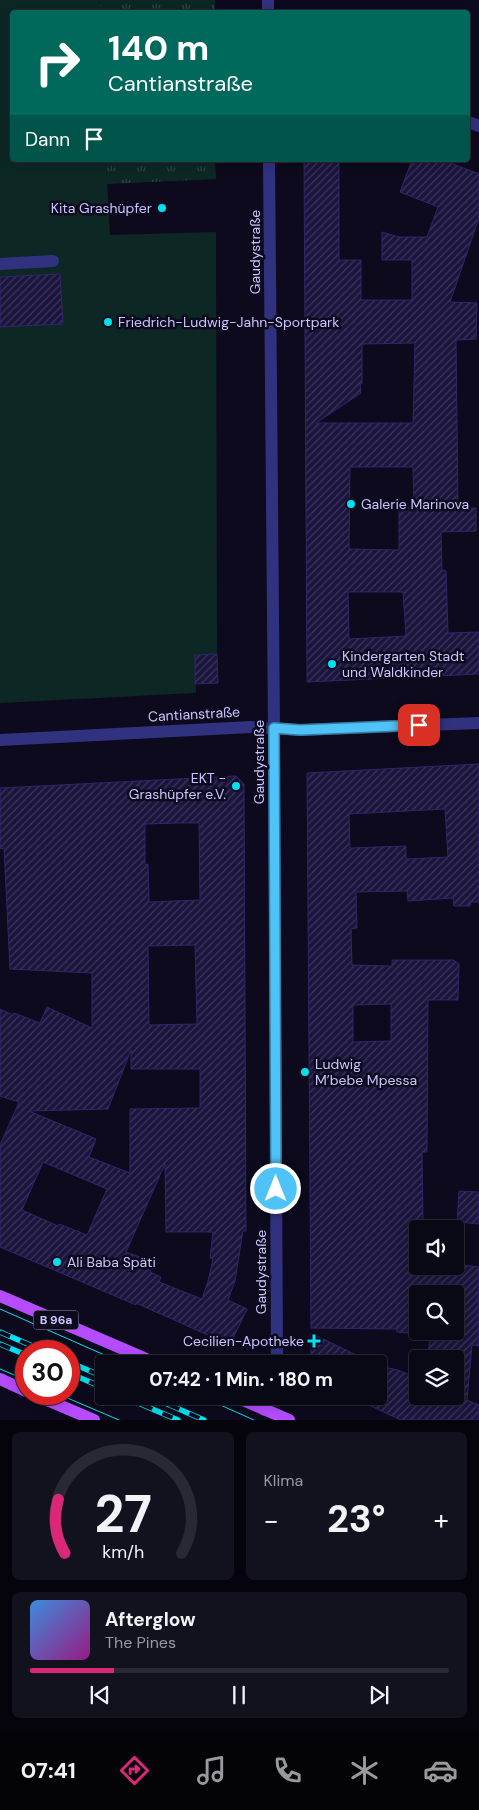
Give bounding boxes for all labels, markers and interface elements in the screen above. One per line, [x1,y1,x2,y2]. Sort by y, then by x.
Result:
text: 140 m [108,25,209,71]
icon: right [25,30,90,95]
text: Cantianstraße [108,69,253,98]
icon: arrive [80,125,108,153]
text: Dann [25,127,70,152]
place label: Kita Grashüpfer [51,199,152,217]
marker: Kita Grashüpfer [156,202,168,214]
street label: Gaudystraße [246,210,264,294]
place label: Friedrich-Ludwig-Jahn-Sportpark [118,313,339,331]
marker: Friedrich-Ludwig-Jahn-Sportpark [102,316,114,328]
place label: Galerie Marinova [361,495,469,513]
marker: Galerie Marinova [345,498,357,510]
place label: Kindergarten Stadt und Waldkinder [342,647,464,681]
marker: Kindergarten Stadt und Waldkinder [326,658,338,670]
street label: Cantianstraße [147,703,241,725]
pin [398,704,440,746]
icon: arrive [405,711,433,739]
street label: Gaudystraße [250,720,268,804]
place label: EKT - Grashüpfer e.V. [129,769,226,803]
marker: EKT - Grashüpfer e.V. [230,780,242,792]
place label: Ludwig M’bebe Mpessa [315,1055,417,1089]
marker: Ludwig M’bebe Mpessa [299,1066,311,1078]
position arrow [249,1162,301,1214]
map controls [409,1220,464,1405]
button: sound [409,1220,464,1275]
street label: Gaudystraße [252,1230,270,1314]
place label: Ali Baba Späti [67,1253,156,1271]
marker: Ali Baba Späti [51,1256,63,1268]
button: search [409,1285,464,1340]
road number: B 96a [34,1310,78,1330]
place label: Cecilien-Apotheke [183,1332,304,1350]
marker: Cecilien-Apotheke [308,1335,320,1347]
speed limit sign: 30 [15,1340,80,1405]
button: layers [409,1350,464,1405]
text: 07:42 · 1 Min. · 180 m [149,1367,333,1392]
text: Klima [264,1470,303,1491]
text: 27 [94,1480,152,1548]
text: 23° [327,1494,386,1544]
text: − [264,1502,279,1539]
text: + [434,1502,449,1539]
text: km/h [102,1540,144,1564]
text: Afterglow [105,1607,196,1632]
text: The Pines [105,1632,176,1653]
icon: previous [86,1681,114,1709]
icon: pause [225,1681,253,1709]
icon: next [365,1681,393,1709]
icon: directions [117,1753,152,1788]
icon: music [194,1753,229,1788]
icon: phone [270,1753,305,1788]
icon: climate [347,1753,382,1788]
icon: car [423,1753,458,1788]
text: 07:41 [21,1756,76,1785]

